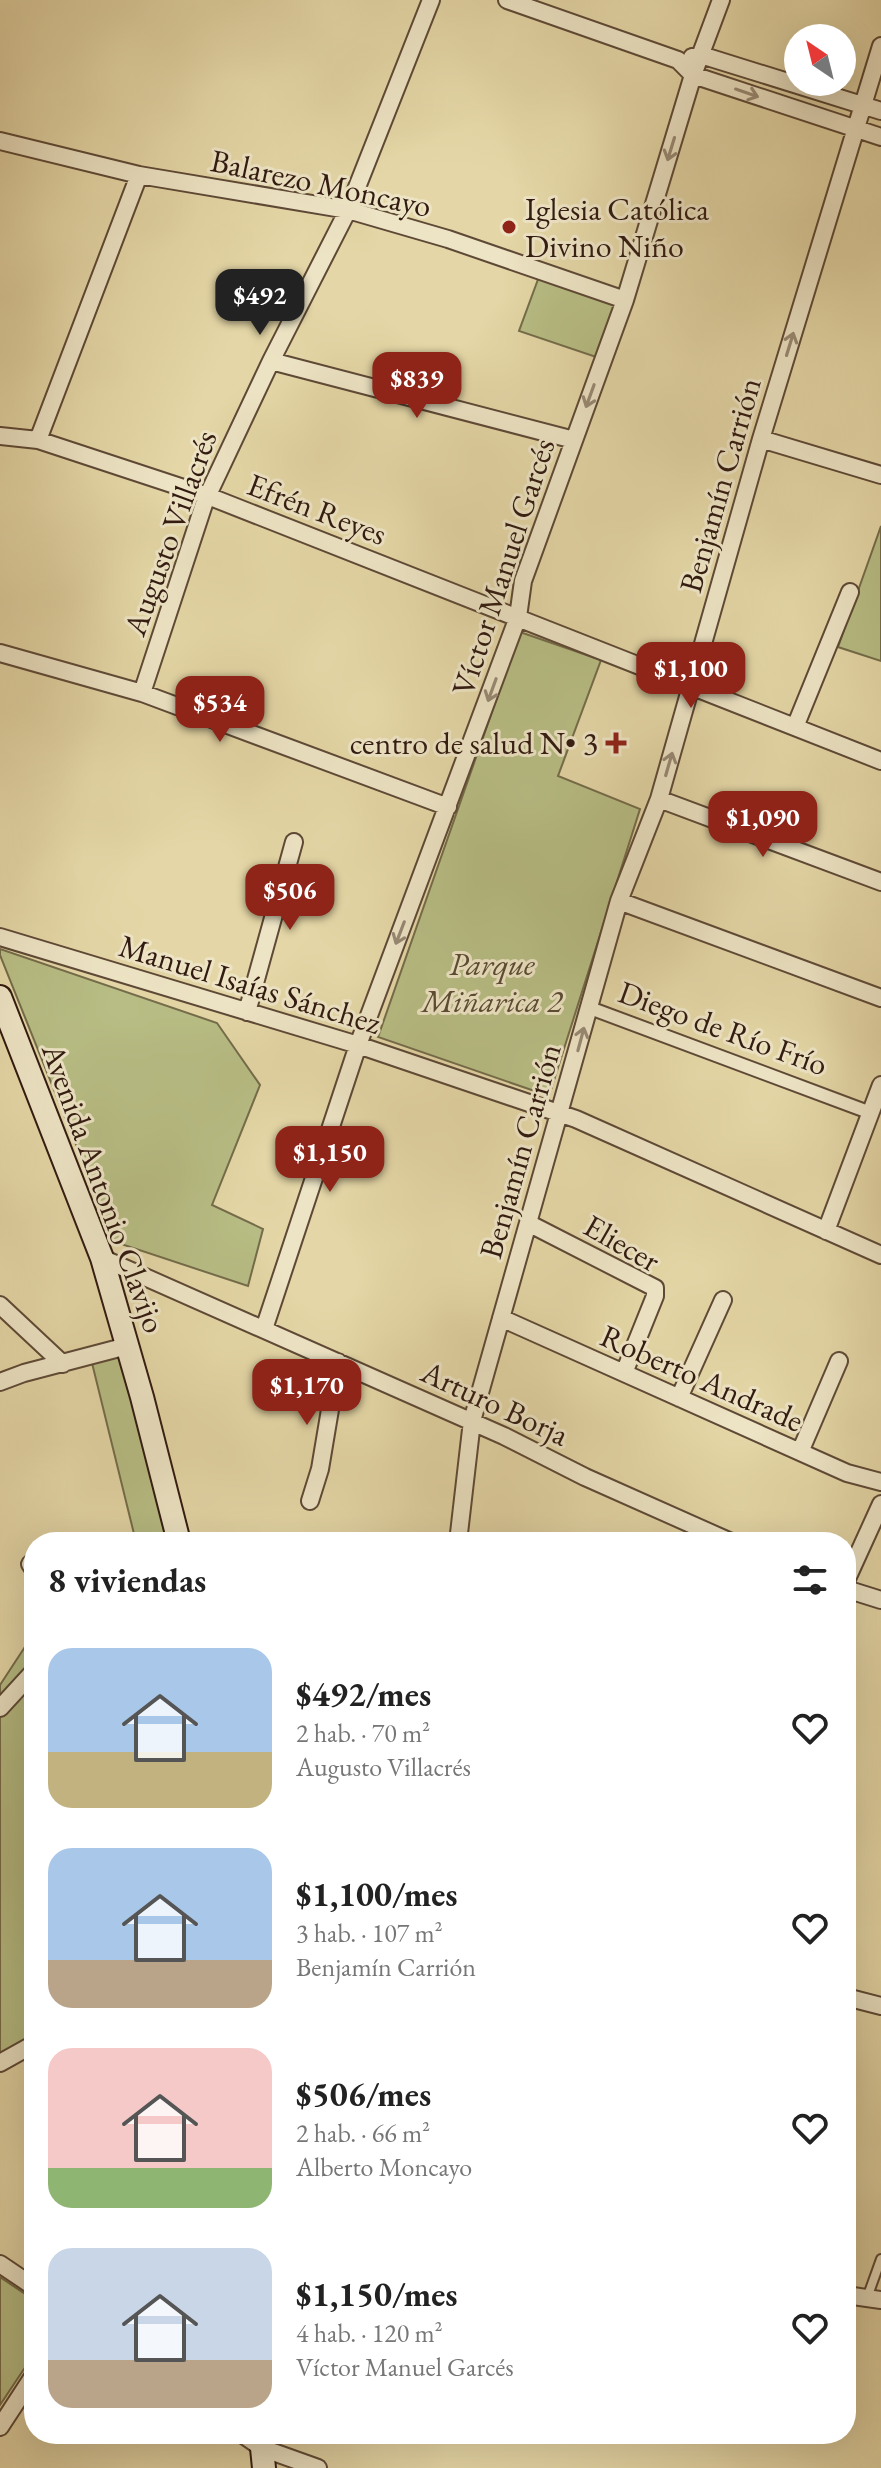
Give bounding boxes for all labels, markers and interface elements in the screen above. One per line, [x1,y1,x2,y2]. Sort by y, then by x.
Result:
north arrow [784,24,856,96]
map controls [784,24,856,96]
one-way arrow [734,86,759,101]
one-way arrow [663,136,678,162]
street label: Balarezo Moncayo [207,139,435,227]
place label: Iglesia Católica Divino Niño [525,188,709,267]
marker: Iglesia Católica Divino Niño [500,218,518,236]
pin: $492 [213,269,307,337]
text: $492 [233,278,287,312]
one-way arrow [784,332,798,357]
pin: $839 [370,352,464,420]
text: $839 [390,361,444,395]
street label: Benjamín Carrión [669,373,771,597]
one-way arrow [582,383,596,408]
street label: Augusto Villacrés [113,425,227,642]
street label: Víctor Manuel Garcés [442,433,564,701]
street label: Efrén Reyes [241,463,393,555]
pin: $1,100 [626,642,756,710]
text: $1,100 [654,651,728,685]
pin: $534 [173,676,267,744]
one-way arrow [484,677,498,702]
text: $534 [193,685,247,719]
place label: centro de salud N• 3 [350,722,598,764]
marker: centro de salud N• 3 [605,732,627,754]
one-way arrow [662,752,677,778]
pin: $1,090 [698,791,828,859]
text: $1,090 [726,800,800,834]
pin: $506 [243,864,337,932]
text: $506 [263,873,317,907]
one-way arrow [392,921,406,945]
street label: Manuel Isaías Sánchez [114,924,386,1044]
park label: Parque Miñarica 2 [420,943,564,1022]
street label: Diego de Río Frío [613,971,833,1085]
one-way arrow [575,1026,590,1052]
street label: Avenida Antonio Clavijo [32,1037,176,1339]
street label: Benjamín Carrión [469,1039,571,1263]
pin: $1,150 [265,1126,395,1194]
text: $1,150 [293,1135,367,1169]
street label: Eliecer [576,1204,668,1282]
street label: Roberto Andrade [594,1314,810,1442]
street label: Arturo Borja [414,1350,576,1456]
pin: $1,170 [242,1359,372,1427]
text: $1,170 [270,1368,344,1402]
text: 8 viviendas [48,1558,206,1602]
icon: filters [788,1558,832,1602]
text: $492/mes [296,1672,431,1716]
icon: home [112,1680,208,1776]
icon: heart [788,1706,832,1750]
text: 2 hab. · 70 m² [296,1716,430,1750]
text: Augusto Villacrés [296,1750,471,1784]
text: $1,100/mes [296,1872,458,1916]
icon: home [112,1880,208,1976]
icon: heart [788,1906,832,1950]
text: 3 hab. · 107 m² [296,1916,442,1950]
text: Benjamín Carrión [296,1950,476,1984]
text: $506/mes [296,2072,431,2116]
icon: home [112,2080,208,2176]
icon: heart [788,2106,832,2150]
text: 2 hab. · 66 m² [296,2116,430,2150]
text: Alberto Moncayo [296,2150,472,2184]
text: $1,150/mes [296,2272,458,2316]
icon: home [112,2280,208,2376]
icon: heart [788,2306,832,2350]
text: 4 hab. · 120 m² [296,2316,442,2350]
text: Víctor Manuel Garcés [296,2350,514,2384]

